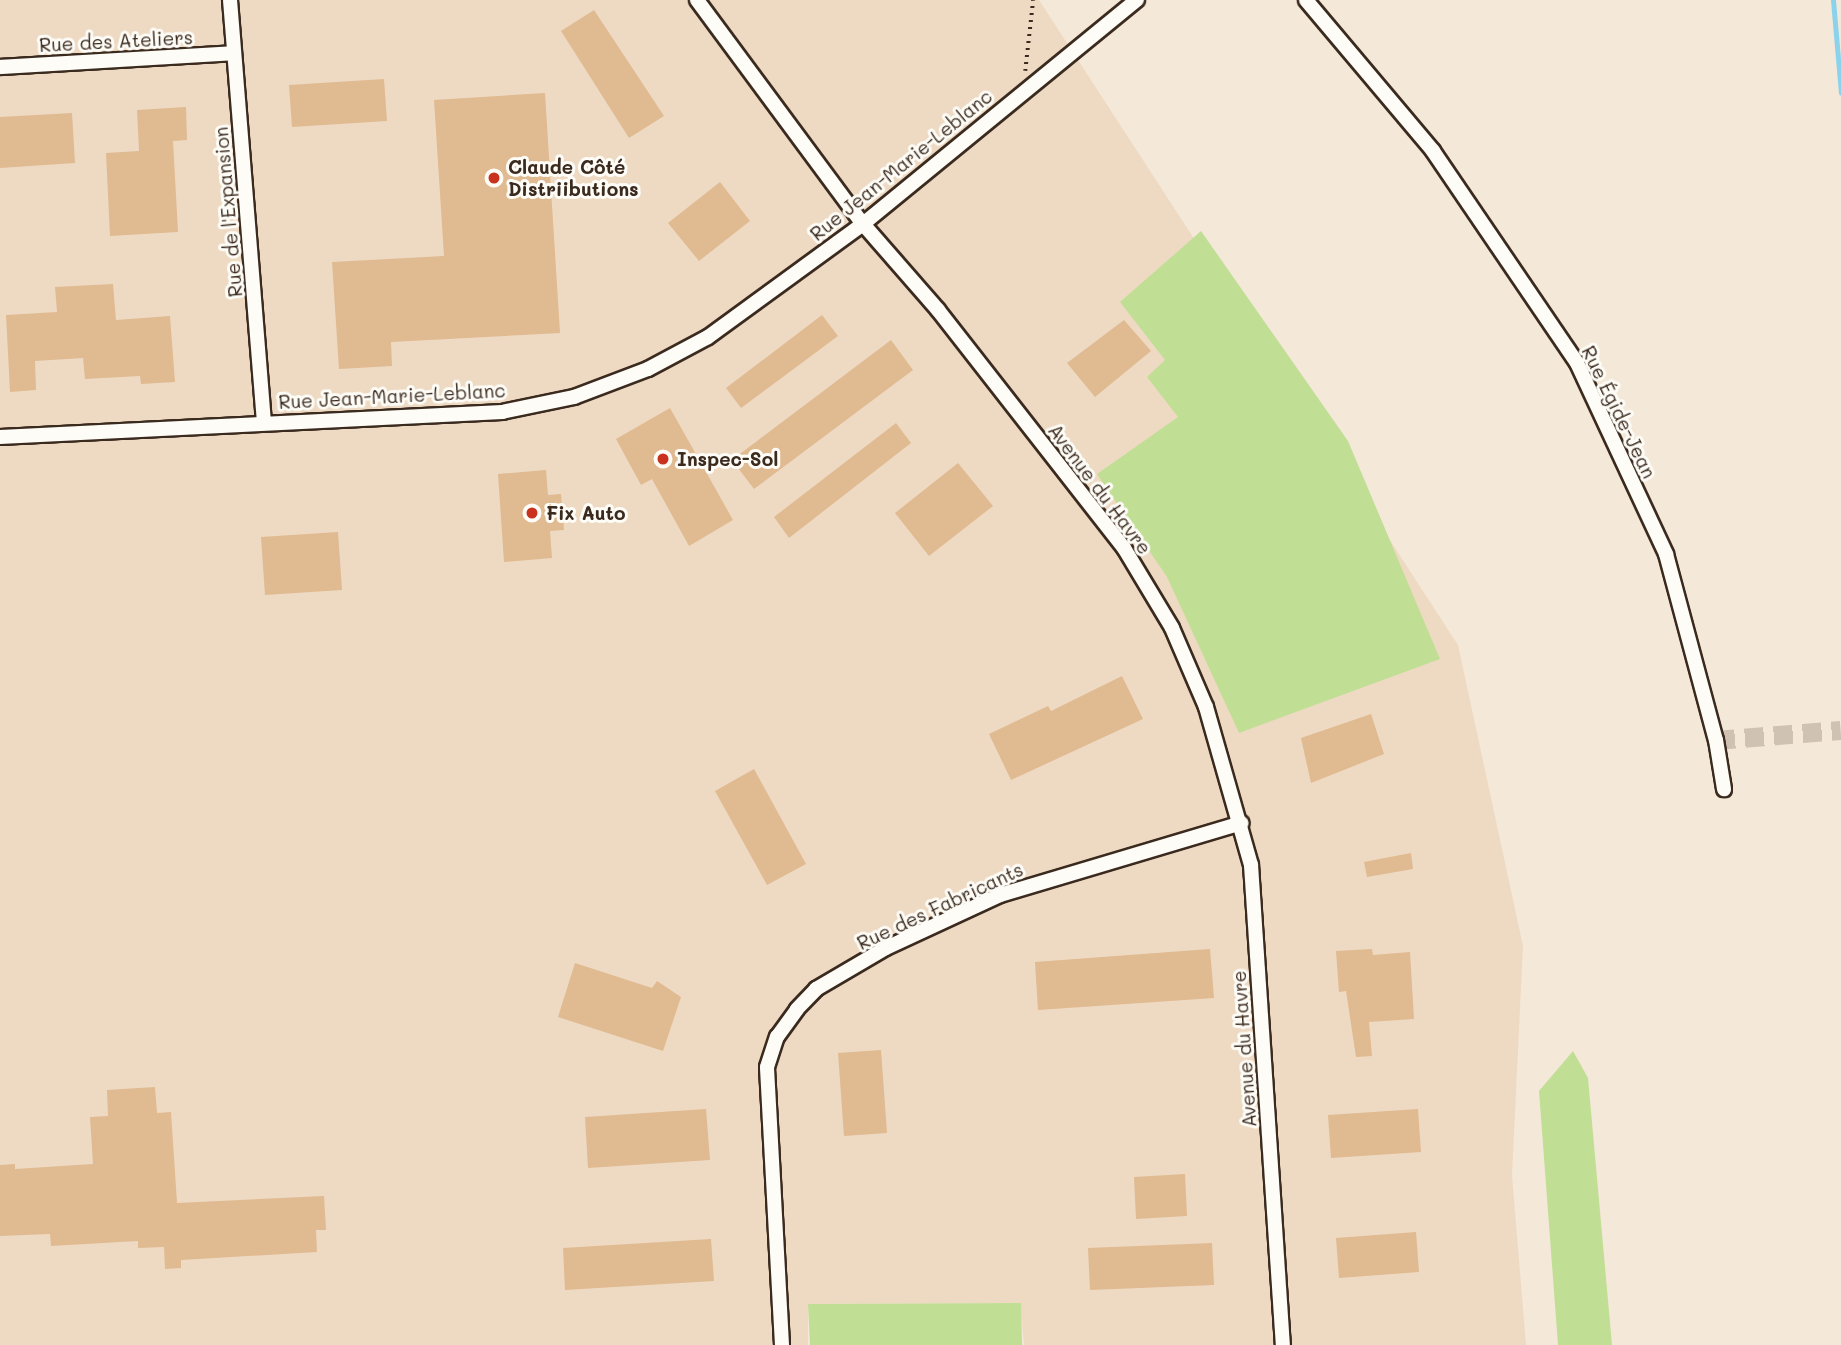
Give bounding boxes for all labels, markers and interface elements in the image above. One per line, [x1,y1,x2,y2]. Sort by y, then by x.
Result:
street label: Rue des Ateliers [39,26,193,56]
street label: Rue Jean-Marie-Leblanc [806,85,996,245]
street label: Rue de l'Expansion [209,126,247,298]
place label: Claude Côté Distriibutions [508,156,639,200]
marker: Claude Côté Distriibutions [486,170,502,186]
street label: Rue Égide-Jean [1577,342,1661,482]
street label: Rue Jean-Marie-Leblanc [278,379,506,413]
street label: Avenue du Havre [1044,419,1156,559]
place label: Inspec-Sol [677,448,778,470]
marker: Inspec-Sol [655,451,671,467]
place label: Fix Auto [546,502,626,524]
marker: Fix Auto [524,505,540,521]
street label: Rue des Fabricants [853,858,1027,954]
street label: Avenue du Havre [1227,970,1261,1128]

